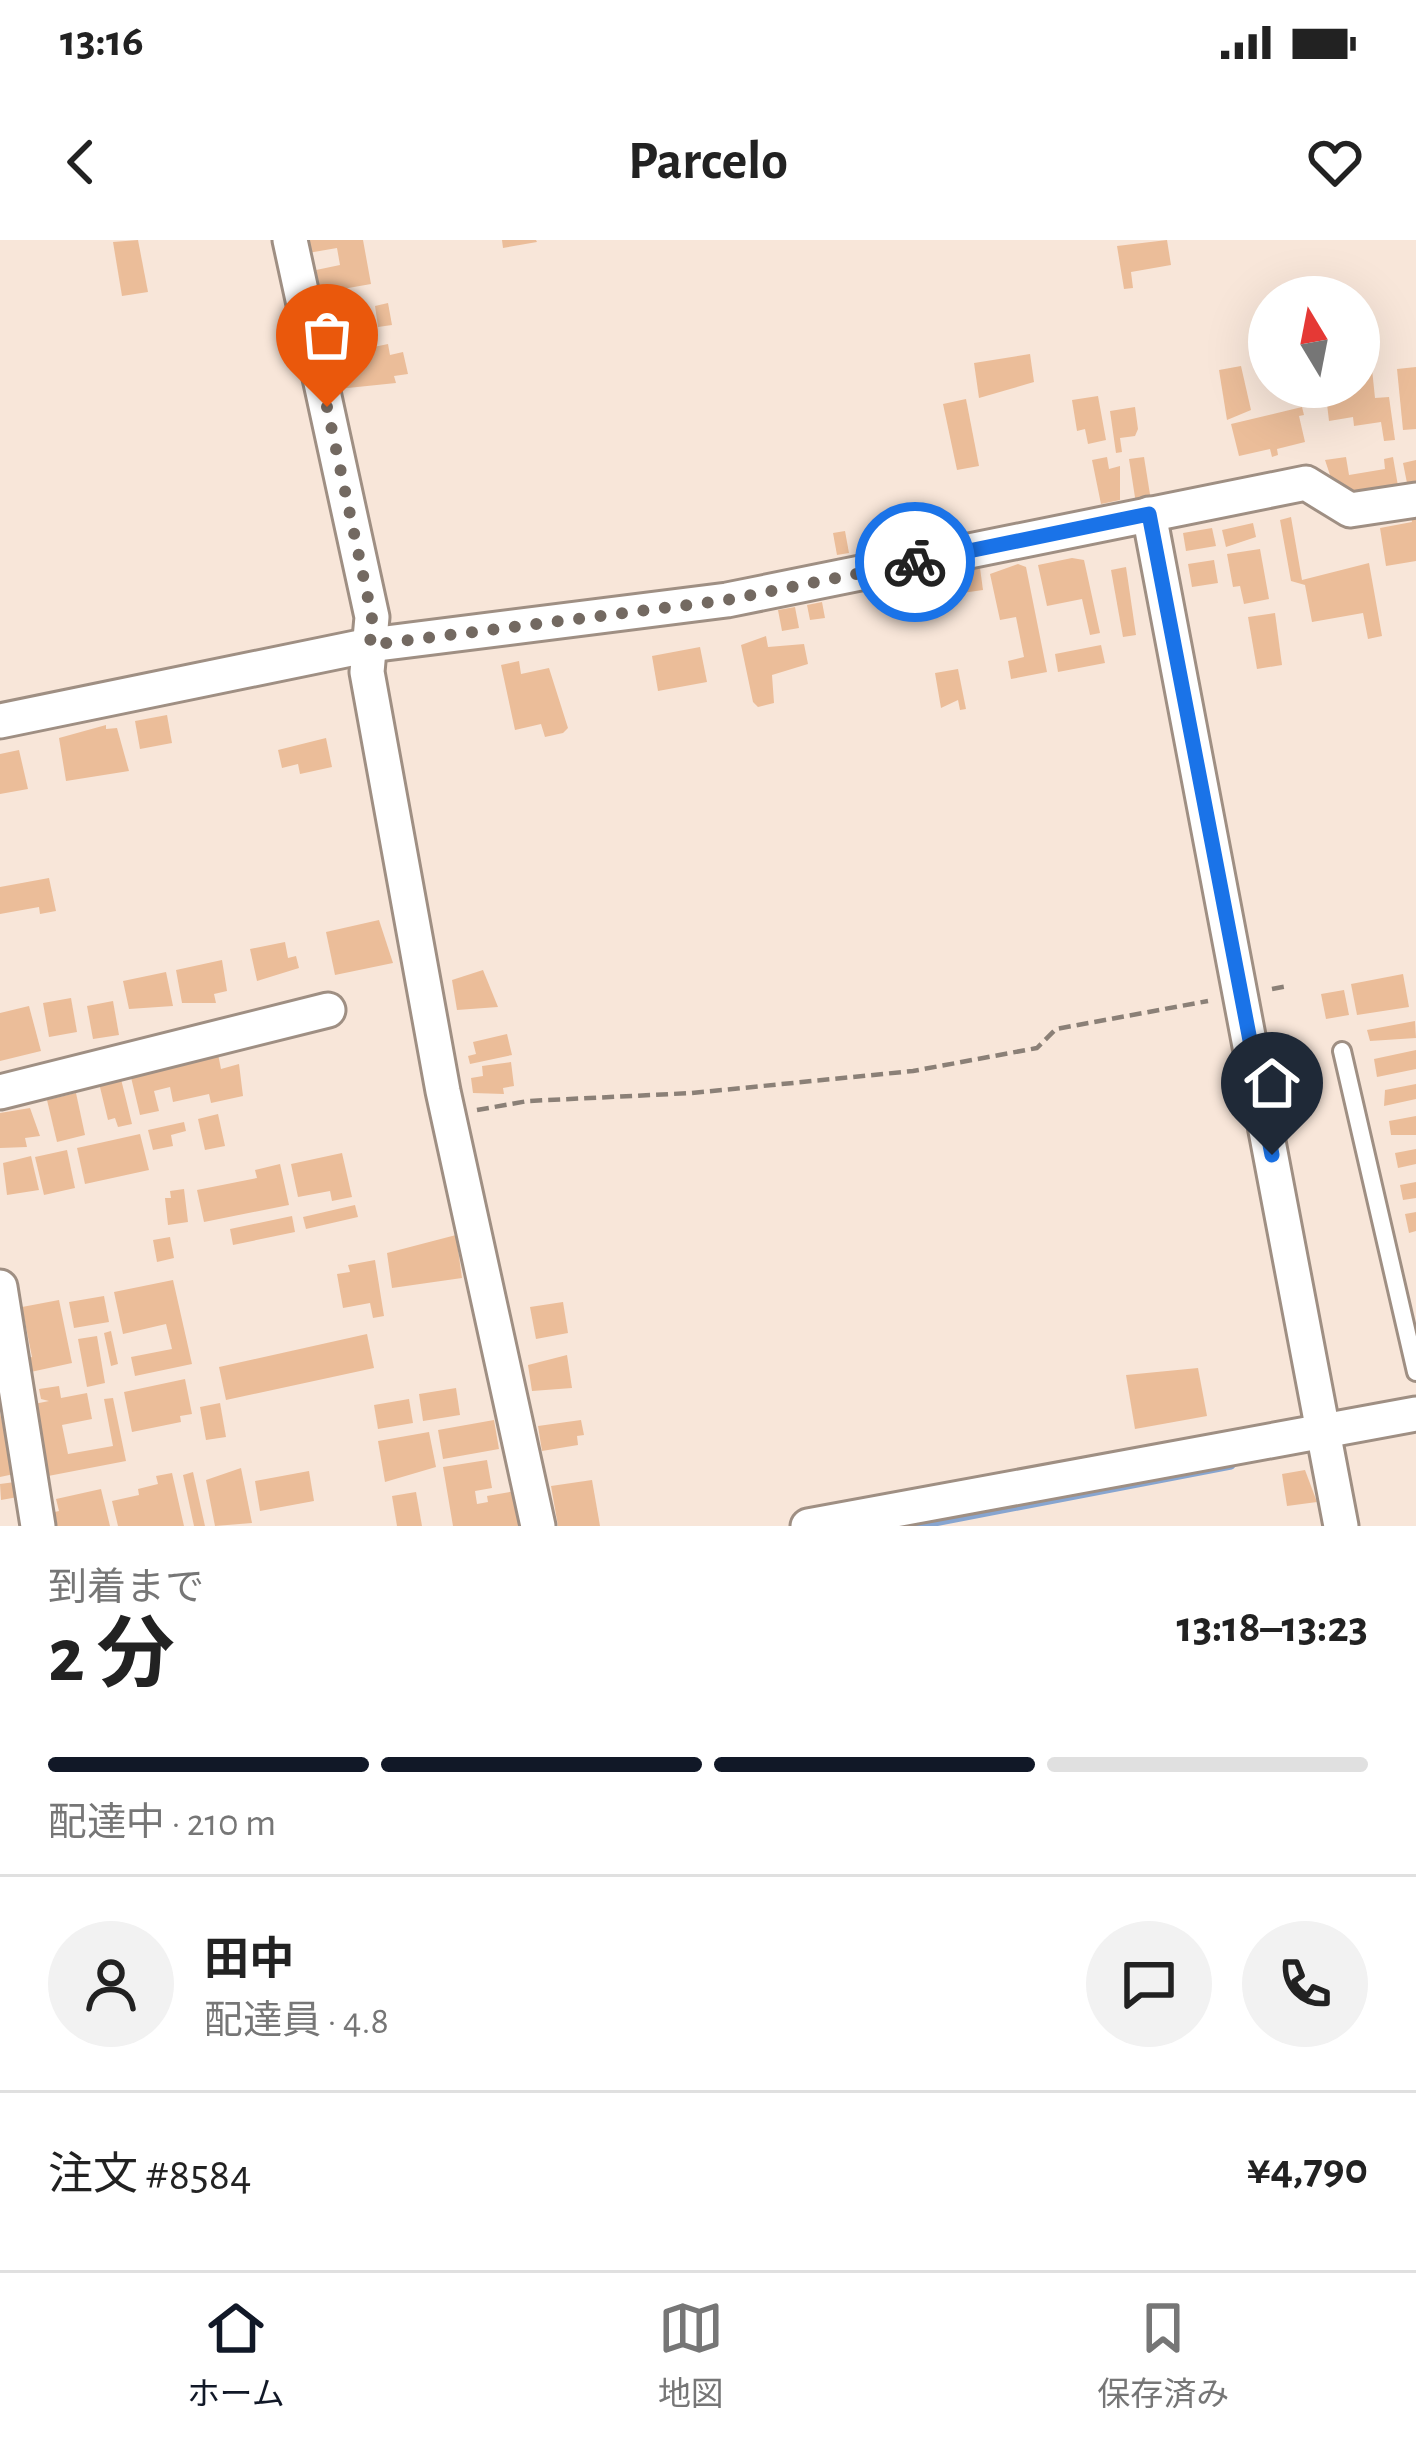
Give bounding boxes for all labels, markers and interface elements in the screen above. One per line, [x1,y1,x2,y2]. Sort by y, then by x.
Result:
text: 13:16 [60,19,144,64]
icon: back [48,129,114,195]
icon: heart [1302,129,1368,195]
text: Parcelo [628,135,788,189]
north arrow [1248,276,1380,408]
map controls [1248,276,1380,408]
pin [276,284,378,407]
icon: bag [294,302,360,368]
courier [855,502,975,622]
icon: bike [882,529,948,595]
pin [1221,1032,1323,1155]
icon: home [1239,1050,1305,1116]
text: 到着まで [48,1569,204,1608]
text: 13:18–13:23 [1176,1605,1368,1650]
text: 2 分 [48,1618,175,1696]
text: 配達中 · 210 m [48,1804,276,1843]
button: person [48,1921,174,2047]
button: chat [1086,1921,1212,2047]
button: phone [1242,1921,1368,2047]
text: 田中 [204,1938,294,1983]
text: 配達員 · 4.8 [204,2002,389,2041]
text: ¥4,790 [1247,2147,1368,2192]
text: 注文 #8584 [48,2153,252,2198]
tab: ホーム [187,2295,285,2416]
tab: 地図 [658,2295,724,2416]
tab: 保存済み [1097,2295,1229,2416]

